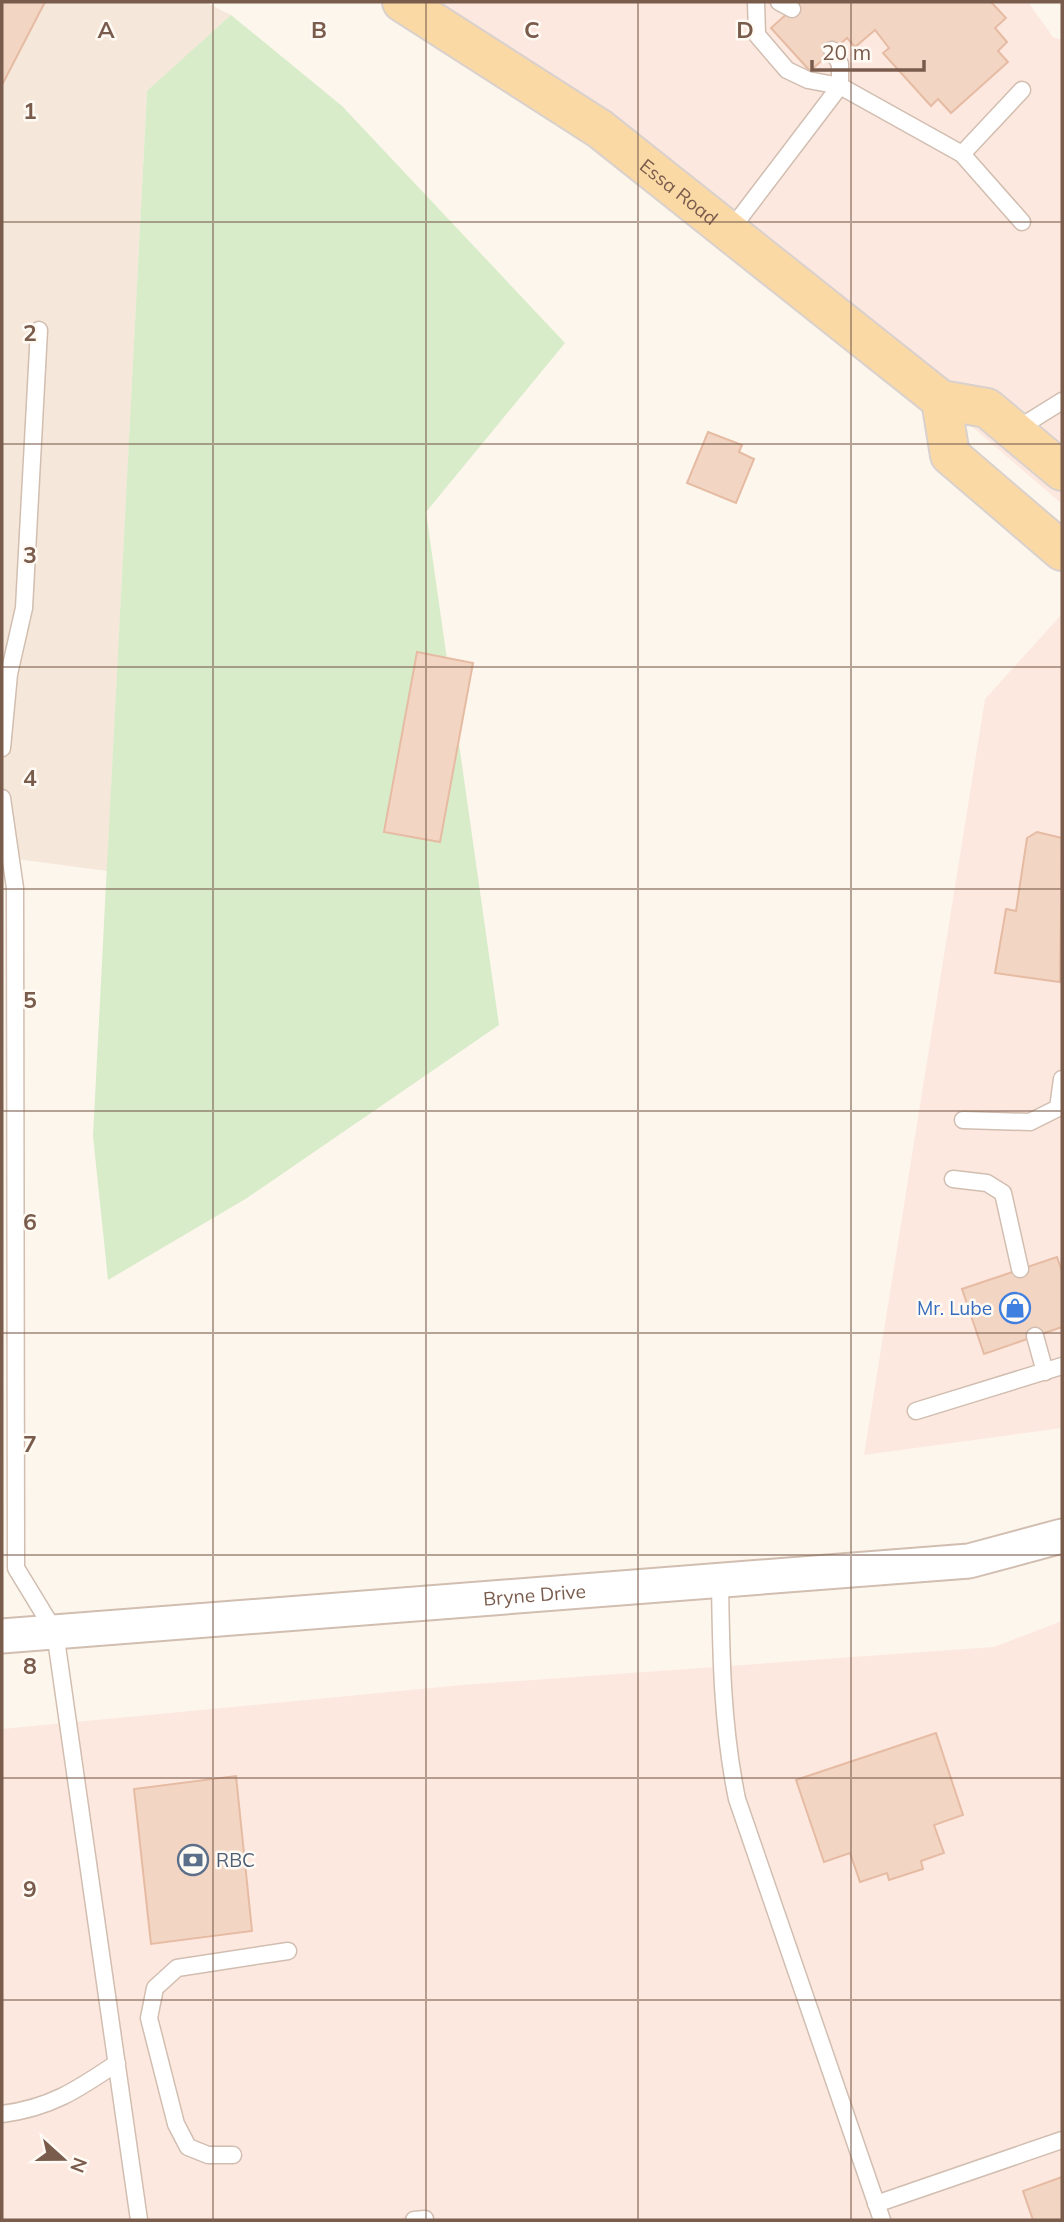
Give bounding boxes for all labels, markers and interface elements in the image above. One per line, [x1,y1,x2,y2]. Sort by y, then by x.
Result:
text: A [97,15,115,44]
text: B [311,15,327,44]
text: C [524,15,540,44]
text: D [736,15,754,44]
scale bar [812,28,924,72]
text: 20 m [822,39,871,65]
text: 1 [23,96,37,125]
street label: Essa Road [635,153,723,230]
text: 2 [23,318,37,347]
text: 3 [23,540,37,569]
text: 4 [23,763,37,792]
text: 5 [23,985,37,1014]
text: 6 [23,1207,37,1236]
shop icon: Mr. Lube [998,1291,1032,1325]
place label: Mr. Lube [917,1296,992,1320]
text: 7 [23,1429,37,1458]
street label: Bryne Drive [482,1579,587,1611]
text: 8 [23,1651,37,1680]
bank icon: RBC [176,1843,210,1877]
place label: RBC [216,1848,255,1872]
text: 9 [23,1874,37,1903]
north arrow [28,2124,98,2194]
text: N [65,2154,93,2176]

